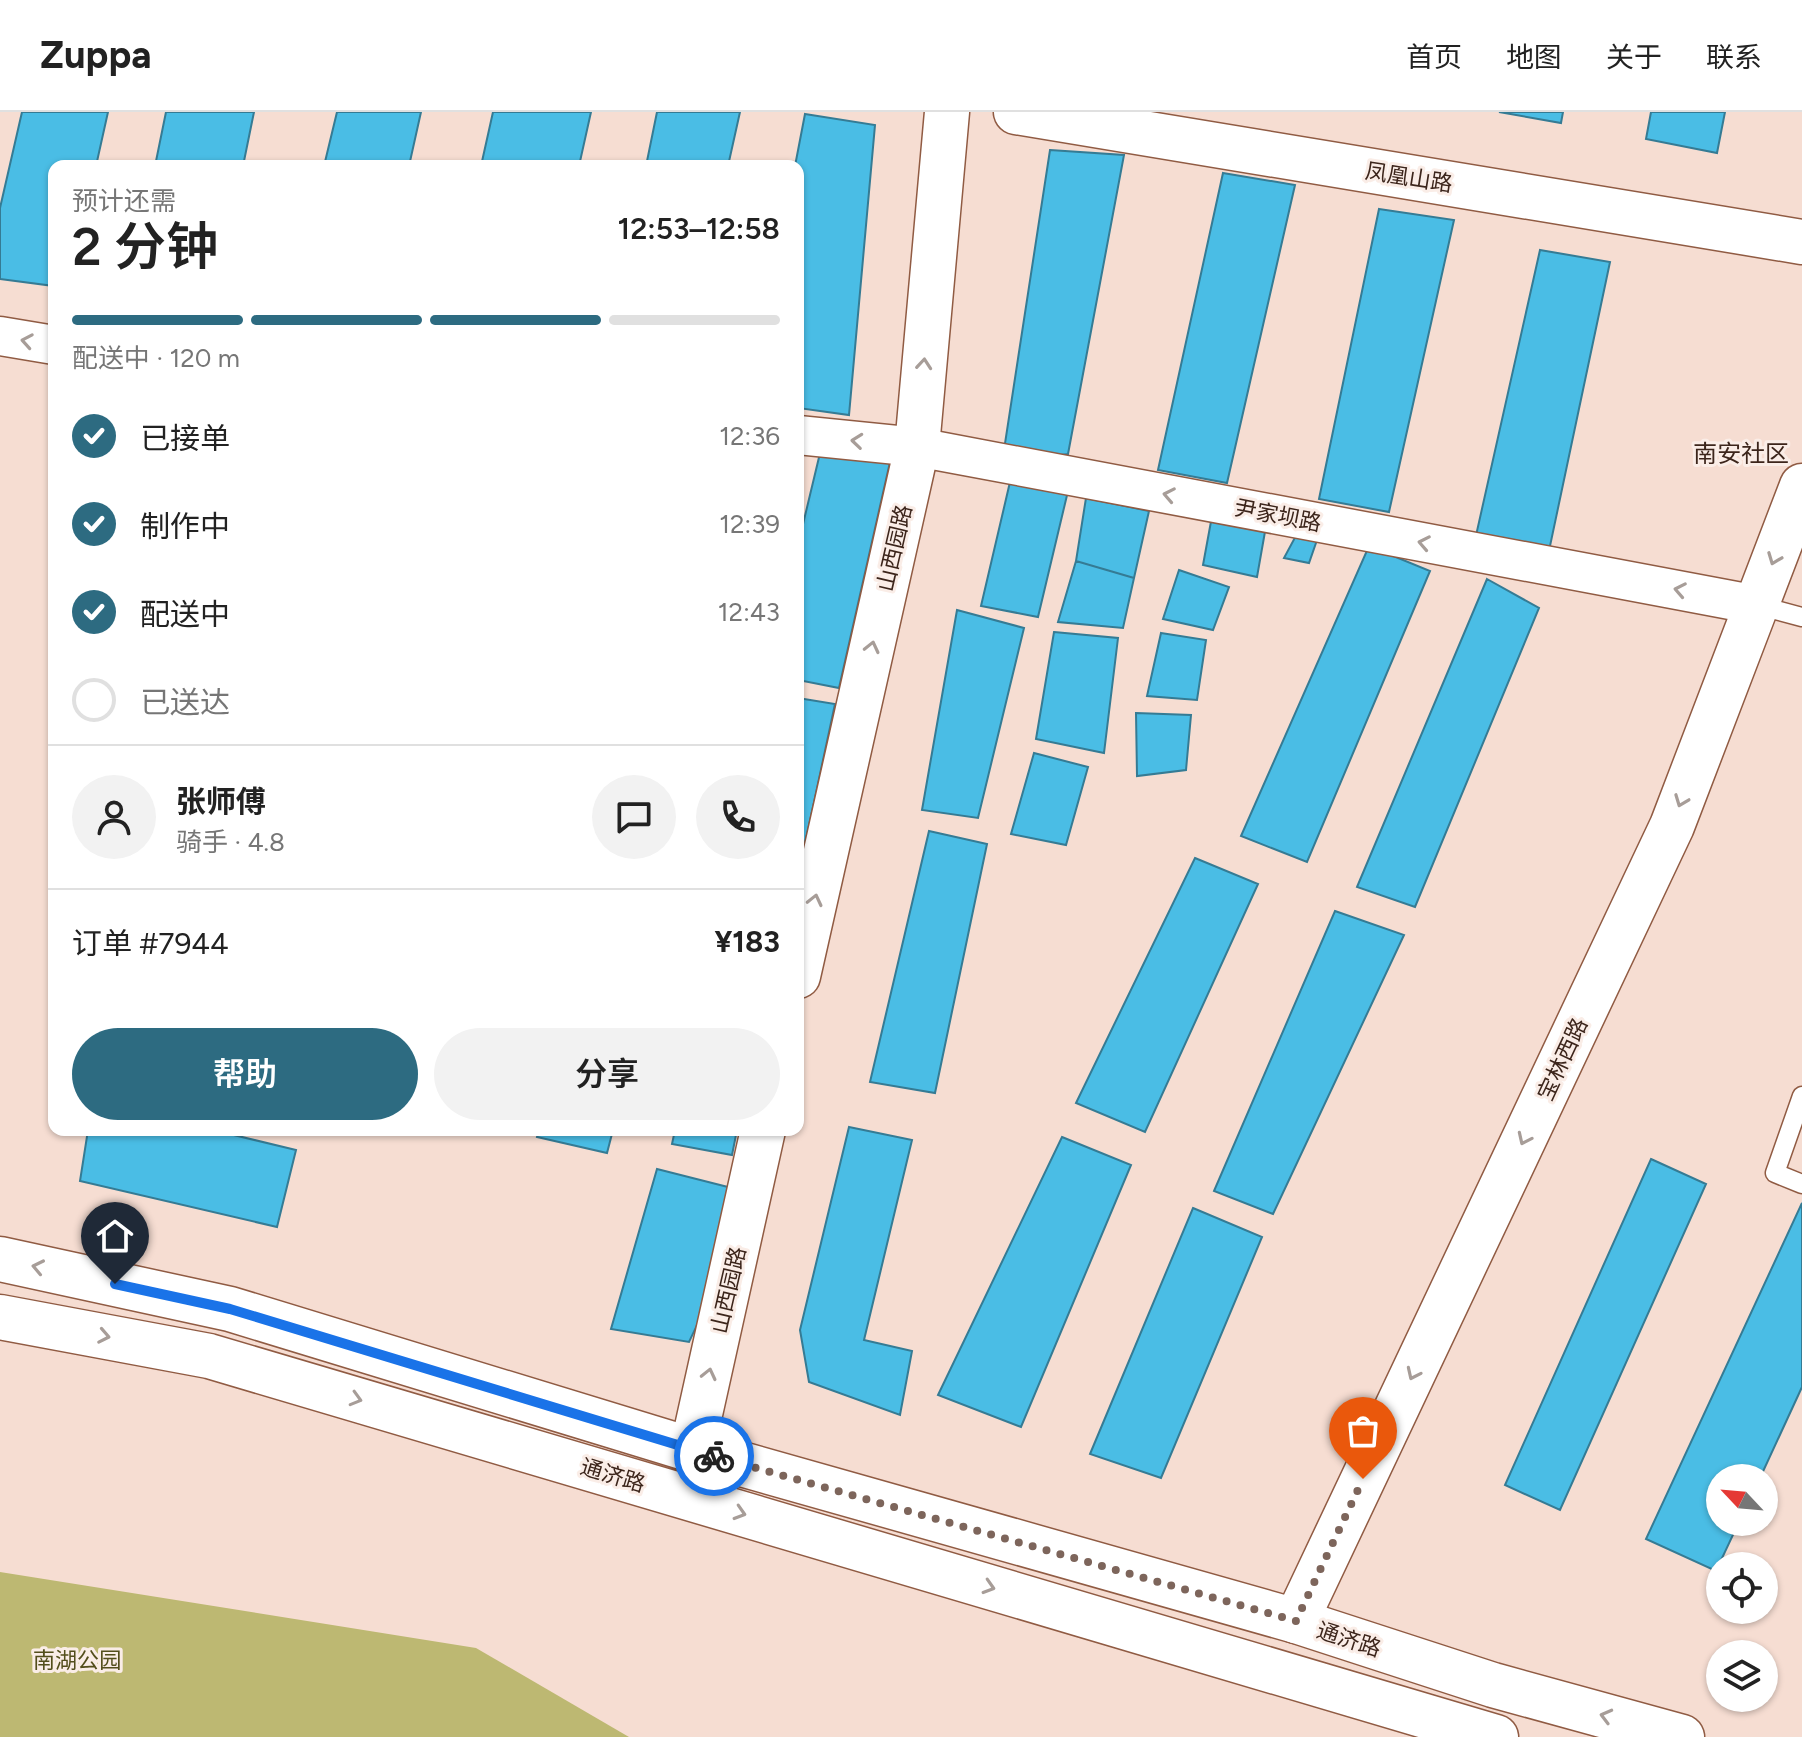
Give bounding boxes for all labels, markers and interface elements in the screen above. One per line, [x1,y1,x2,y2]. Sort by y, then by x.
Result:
text: Zuppa [40,32,152,78]
text: 首页 [1406,40,1462,74]
text: 地图 [1506,40,1562,74]
text: 关于 [1606,40,1662,74]
text: 联系 [1706,40,1762,74]
street label: 凤凰山路 [1363,157,1454,198]
text: 预计还需 [72,185,176,217]
text: 12:53–12:58 [618,210,780,247]
text: 2 分钟 [72,216,218,278]
one-way arrow [20,333,34,350]
text: 配送中 · 120 m [72,342,240,374]
one-way arrow [916,357,933,370]
icon: check [72,414,116,458]
text: 已接单 [140,420,230,457]
text: 12:36 [719,420,780,452]
one-way arrow [851,433,864,450]
district label: 南安社区 [1693,439,1789,468]
one-way arrow [1162,487,1175,504]
street label: 尹家坝路 [1232,494,1324,537]
icon: check [72,502,116,546]
street label: 山西园路 [871,502,918,594]
text: 制作中 [140,508,230,545]
text: 12:39 [719,508,780,540]
one-way arrow [1418,535,1431,552]
one-way arrow [1767,551,1784,565]
one-way arrow [1673,583,1687,600]
icon: check [72,590,116,634]
text: 配送中 [140,596,230,633]
text: 12:43 [718,596,780,628]
one-way arrow [863,640,880,654]
text: 已送达 [140,684,230,721]
button: person [72,775,156,859]
button: chat [592,775,676,859]
button: phone [696,775,780,859]
text: 张师傅 [176,783,266,820]
one-way arrow [1674,794,1691,808]
text: 骑手 · 4.8 [176,826,285,858]
one-way arrow [806,894,823,908]
text: ¥183 [714,923,780,960]
text: 订单 #7944 [72,925,229,962]
street label: 宝林西路 [1532,1014,1593,1105]
button: 帮助 [72,1028,418,1120]
button: 分享 [434,1028,780,1120]
one-way arrow [1518,1130,1534,1145]
pin [81,1202,149,1284]
icon: home [93,1214,137,1258]
street label: 山西园路 [705,1244,752,1336]
one-way arrow [32,1259,45,1276]
one-way arrow [97,1327,110,1344]
one-way arrow [1407,1365,1423,1380]
one-way arrow [700,1367,717,1381]
one-way arrow [349,1390,363,1406]
pin [1329,1397,1397,1479]
icon: bag [1341,1409,1385,1453]
courier [674,1416,754,1496]
icon: bike [692,1434,736,1478]
street label: 通济路 [577,1453,648,1498]
north arrow [1706,1464,1778,1536]
map controls [1706,1464,1778,1712]
one-way arrow [732,1504,746,1520]
button: locate [1706,1552,1778,1624]
one-way arrow [981,1578,995,1594]
street label: 通济路 [1313,1616,1384,1663]
button: layers [1706,1640,1778,1712]
park label: 南湖公园 [33,1647,121,1674]
one-way arrow [1600,1709,1614,1726]

